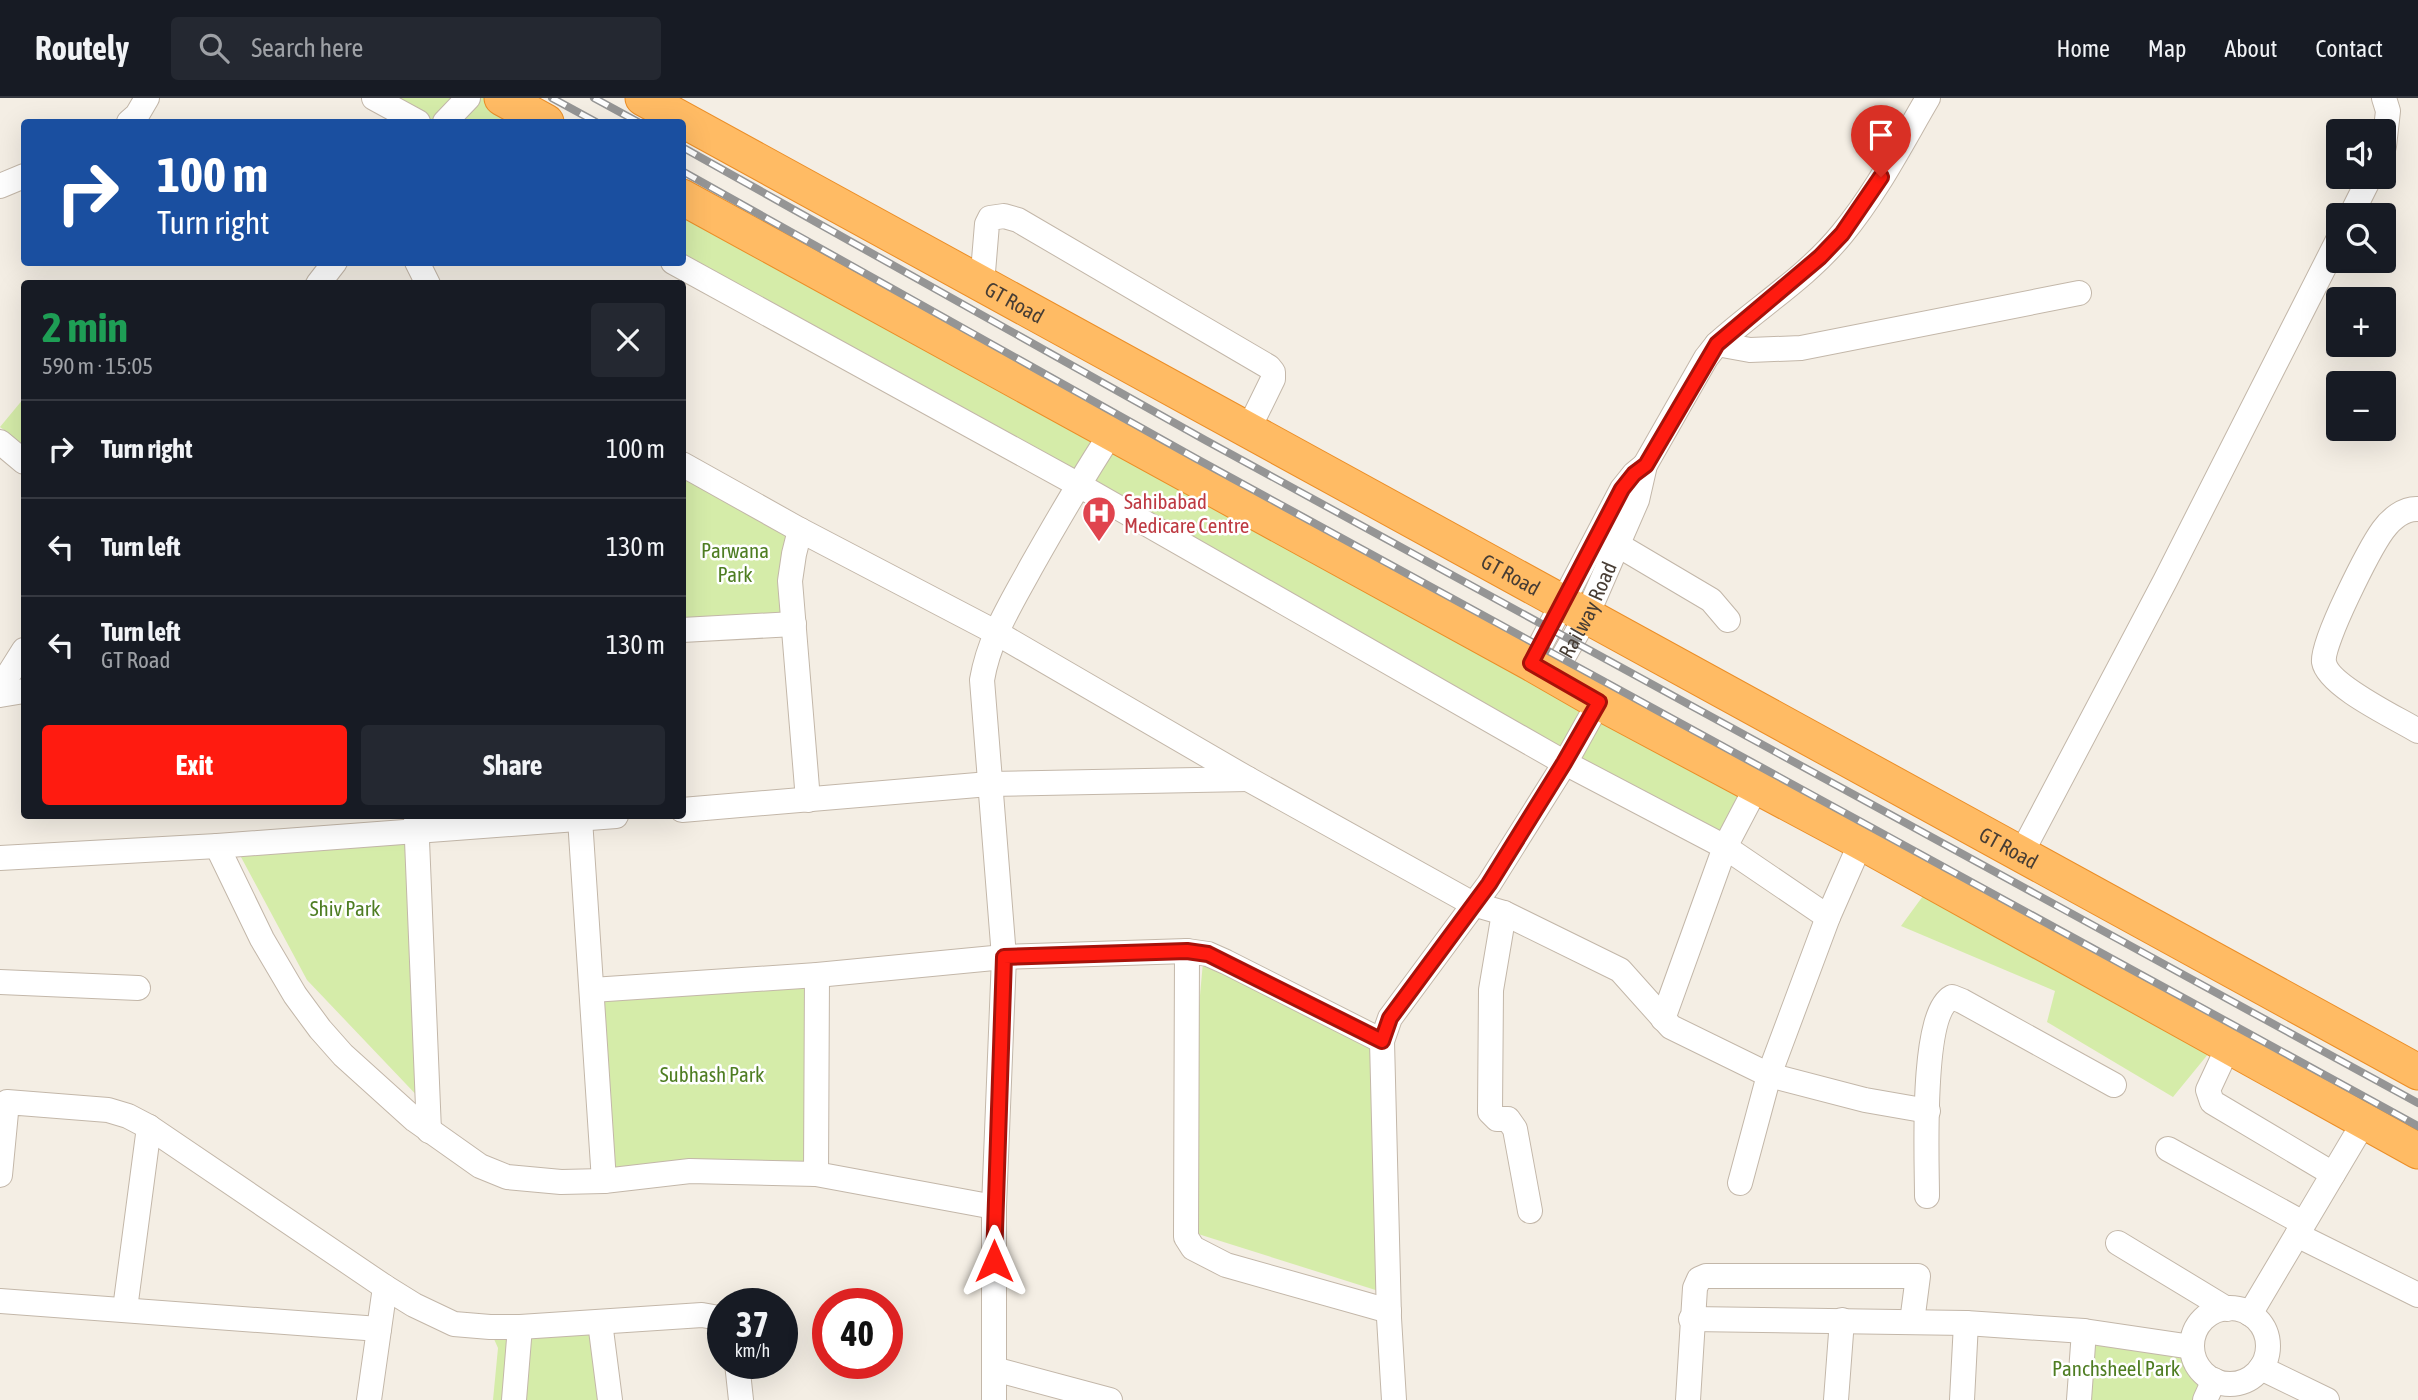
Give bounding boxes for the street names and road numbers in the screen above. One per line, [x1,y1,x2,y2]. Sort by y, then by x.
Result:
street label: GT Road [981,276,1048,328]
street label: GT Road [1477,548,1544,600]
street label: Railway Road [1553,558,1621,662]
street label: GT Road [1975,822,2042,873]

